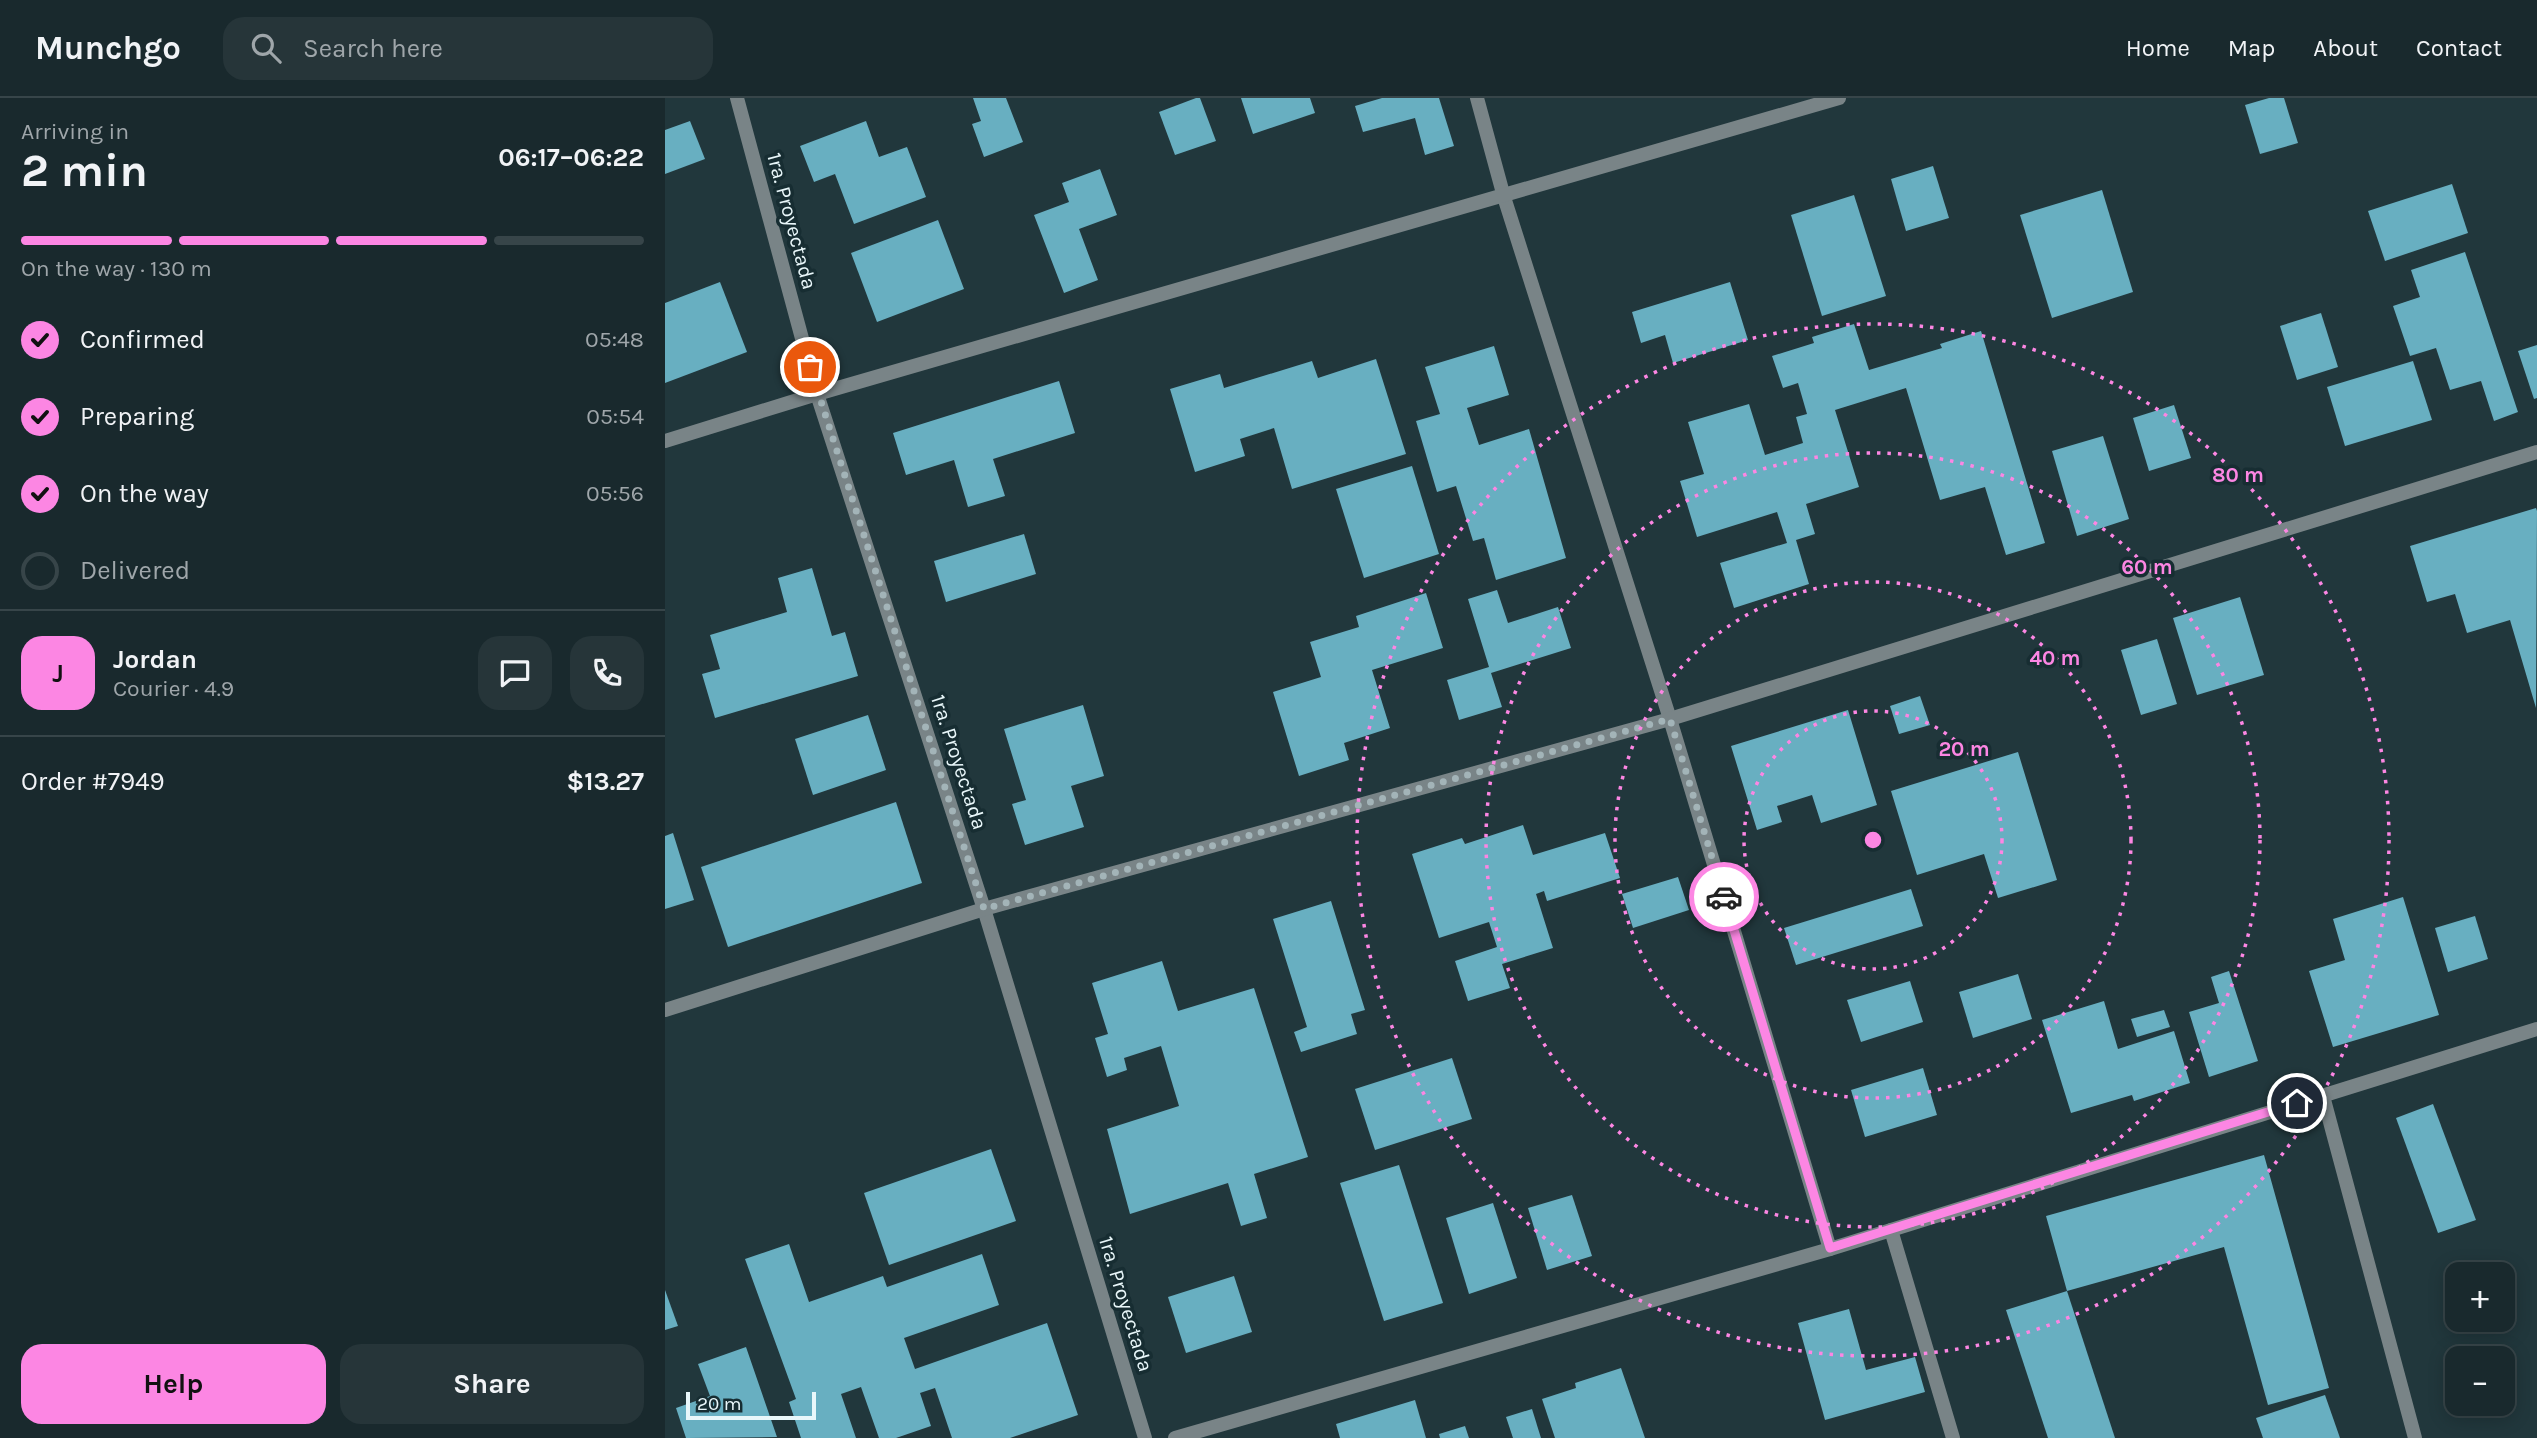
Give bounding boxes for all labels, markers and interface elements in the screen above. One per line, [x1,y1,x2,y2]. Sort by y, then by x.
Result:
search box [223,17,713,80]
text: Munchgo [35,29,181,67]
icon: search [247,29,285,67]
text: Search here [303,33,443,64]
text: Home [2126,34,2190,62]
text: Map [2228,34,2275,62]
text: About [2313,34,2378,62]
text: Contact [2416,34,2502,62]
text: Arriving in [21,118,129,145]
text: 06:17–06:22 [498,142,644,173]
text: 2 min [21,144,148,198]
street label: 1ra. Proyectada [762,150,822,292]
text: On the way · 130 m [21,255,212,282]
icon: check [21,321,59,359]
text: Confirmed [80,324,205,355]
text: 05:48 [585,326,644,353]
pin [780,337,840,397]
icon: bag [791,348,829,386]
icon: check [21,398,59,436]
text: Preparing [80,401,194,432]
text: 05:54 [586,403,644,430]
text: 80 m [2212,463,2264,487]
icon: check [21,475,59,513]
text: On the way [80,478,209,509]
text: 05:56 [586,480,644,507]
text: Delivered [80,555,190,586]
text: 60 m [2121,555,2173,579]
button: chat [478,636,552,710]
button: phone [570,636,644,710]
text: Jordan [113,644,197,675]
text: 40 m [2029,646,2081,670]
text: J [52,658,64,689]
text: Courier · 4.9 [113,675,234,702]
street label: 1ra. Proyectada [926,692,992,832]
text: 20 m [1938,737,1990,761]
text: Order #7949 [21,766,165,797]
text: $13.27 [566,766,644,797]
centre of rings [1861,828,1885,852]
courier [1689,862,1759,932]
icon: car [1705,878,1743,916]
pin [2267,1073,2327,1133]
icon: home [2278,1084,2316,1122]
street label: 1ra. Proyectada [1094,1233,1158,1375]
map controls [2445,1262,2515,1416]
button: + [2445,1262,2515,1332]
button: Help [21,1344,326,1424]
button: Share [340,1344,644,1424]
button: − [2445,1346,2515,1416]
scale bar [686,1389,815,1421]
text: 20 m [697,1393,742,1415]

